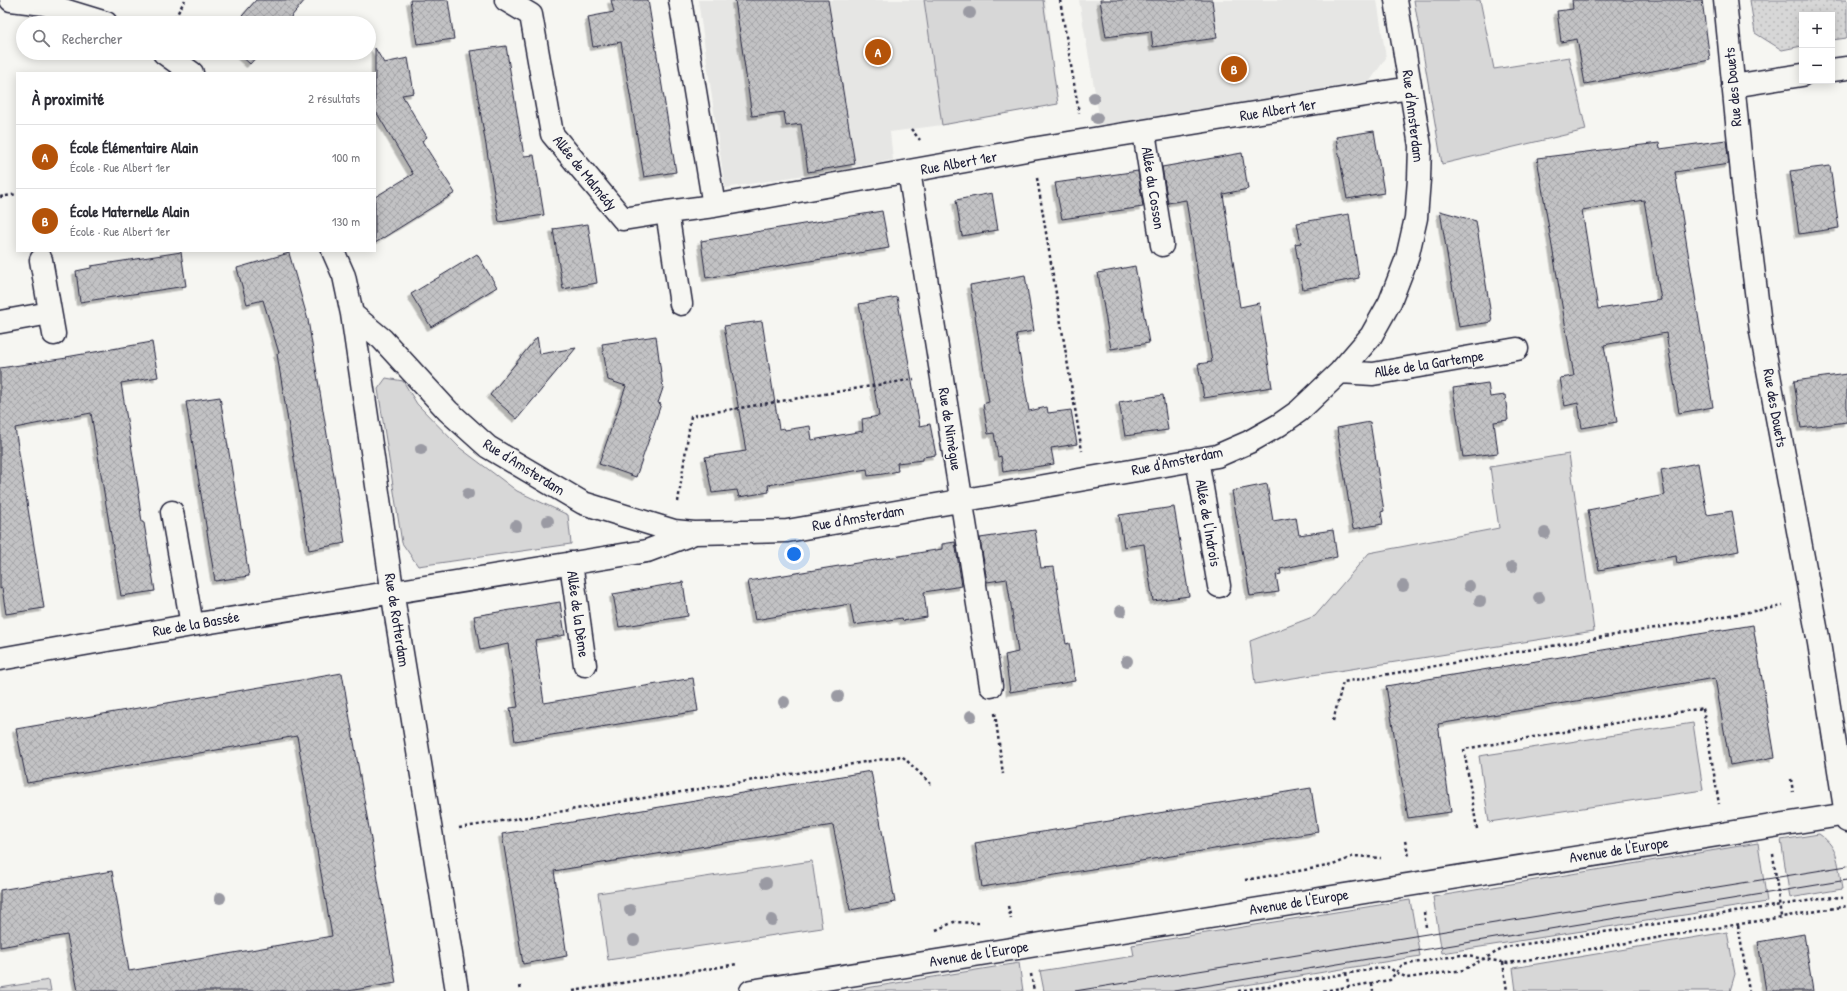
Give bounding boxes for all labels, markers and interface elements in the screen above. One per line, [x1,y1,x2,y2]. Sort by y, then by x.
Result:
map controls [1799,12,1835,84]
button: + [1799,12,1835,48]
search box [16,16,376,60]
icon: search [30,27,52,49]
text: Rechercher [62,28,123,49]
pin: A [865,37,891,67]
street label: Rue des Douets [1719,46,1746,127]
button: − [1799,48,1835,84]
pin: B [1221,54,1247,84]
street label: Rue d'Amsterdam [1397,69,1430,163]
text: À proximité [32,87,104,110]
text: 2 résultats [308,89,360,107]
street label: Rue Albert 1er [1238,93,1318,126]
street label: Allée de Malmédy [548,130,622,215]
text: École Élémentaire Alain [70,137,198,158]
street label: Rue Albert 1er [919,145,999,180]
street label: Allée du Cosson [1137,145,1170,231]
text: A [42,148,48,166]
text: 100 m [332,148,360,166]
text: École · Rue Albert 1er [70,158,170,176]
text: École Maternelle Alain [70,201,190,222]
text: B [42,212,48,230]
text: 130 m [332,212,360,230]
text: École · Rue Albert 1er [70,222,170,240]
street label: Allée de la Gartempe [1373,345,1485,383]
street label: Rue des Douets [1758,367,1793,449]
street label: Rue de Nimègue [934,386,967,472]
street label: Rue d'Amsterdam [479,433,569,500]
street label: Rue d'Amsterdam [1129,441,1224,480]
street label: Allée de l'Indrois [1191,478,1227,568]
street label: Rue d'Amsterdam [810,499,905,536]
your location [784,544,804,564]
street label: Allée de la Dème [562,569,595,659]
street label: Rue de Rotterdam [380,572,415,668]
street label: Rue de la Bassée [151,606,241,641]
street label: Avenue de l'Europe [1568,831,1670,868]
street label: Avenue de l'Europe [1248,883,1350,920]
street label: Avenue de l'Europe [928,935,1030,972]

